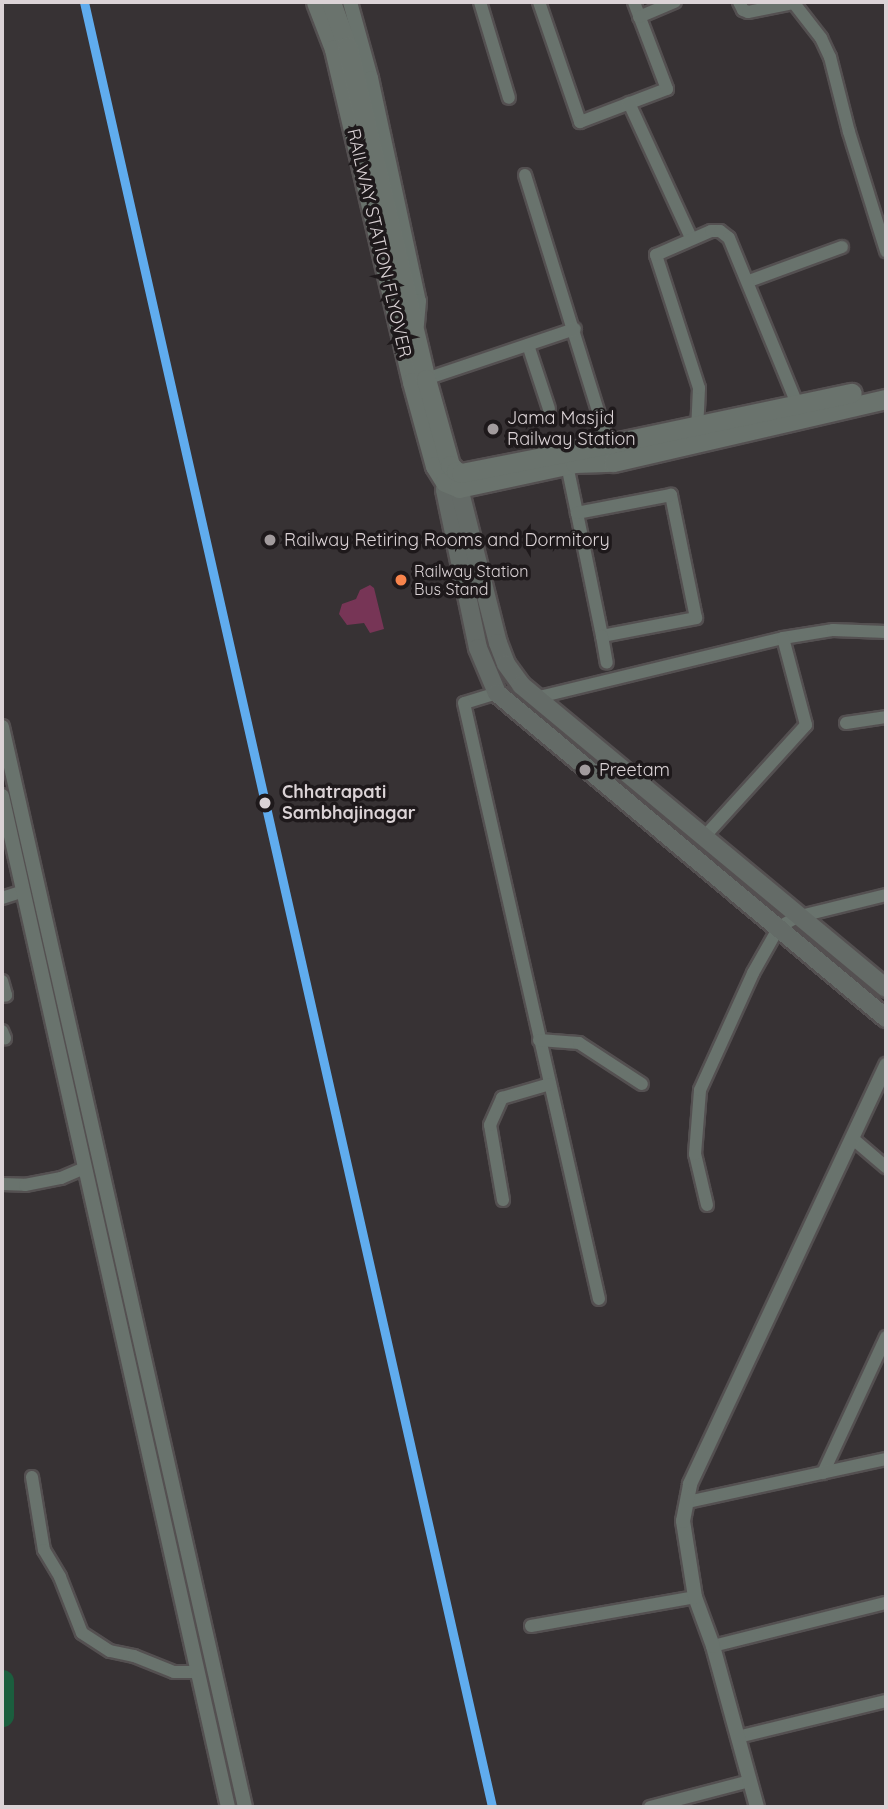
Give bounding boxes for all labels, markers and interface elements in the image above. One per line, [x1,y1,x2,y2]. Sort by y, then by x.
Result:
street label: RAILWAY STATION FLYOVER [342,126,416,360]
place label: Jama Masjid Railway Station [507,408,636,450]
marker: Jama Masjid Railway Station [485,421,501,437]
place label: Railway Retiring Rooms and Dormitory [284,529,610,551]
marker: Railway Retiring Rooms and Dormitory [262,532,278,548]
place label: Railway Station Bus Stand [414,561,528,599]
marker: Railway Station Bus Stand [394,573,408,587]
place label: Preetam [599,759,670,781]
marker: Preetam [577,762,593,778]
place label: Chhatrapati Sambhajinagar [282,782,416,824]
marker: Chhatrapati Sambhajinagar [254,792,276,814]

